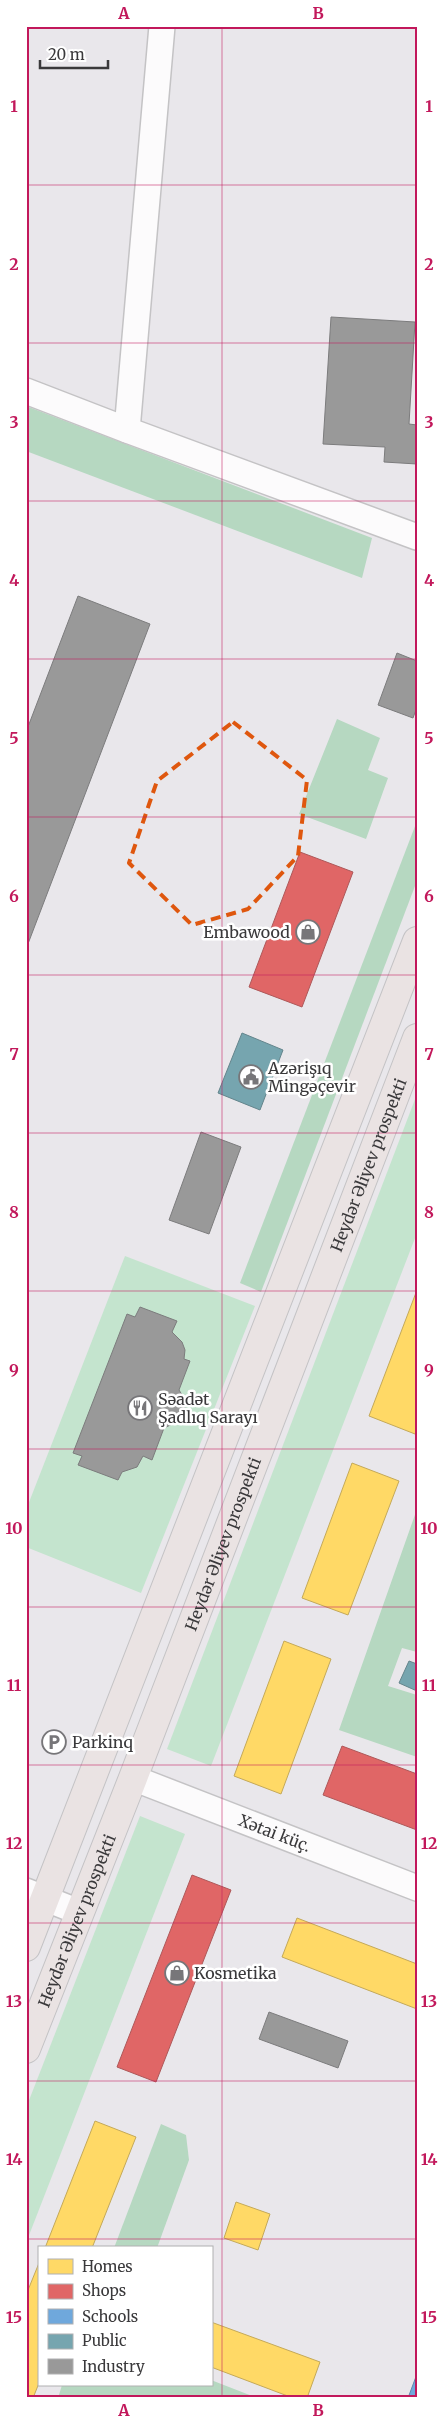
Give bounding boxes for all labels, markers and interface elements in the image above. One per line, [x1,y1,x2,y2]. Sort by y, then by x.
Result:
text: A [117,3,130,23]
text: B [312,3,324,23]
scale bar [40,38,108,70]
text: 20 m [48,45,85,64]
text: 1 [10,96,18,116]
text: 1 [425,96,433,116]
text: 2 [9,254,19,274]
text: 2 [424,254,434,274]
text: 3 [9,412,19,432]
text: 3 [424,412,434,432]
text: 4 [9,570,19,590]
text: 4 [424,570,434,590]
text: 5 [9,728,19,748]
text: 5 [424,728,434,748]
text: 6 [9,886,19,906]
text: 6 [424,886,434,906]
shop icon: Embawood [295,919,321,945]
place label: Embawood [203,922,290,942]
text: 7 [9,1044,19,1064]
text: 7 [424,1044,434,1064]
place label: Azərişıq Mingəçevir [267,1058,356,1096]
public building icon: Azərişıq Mingəçevir [238,1064,264,1090]
street label: Heydər Əliyev prospekti [326,1075,411,1254]
text: 8 [9,1202,19,1222]
text: 8 [424,1202,434,1222]
text: 9 [9,1360,19,1380]
text: 9 [424,1360,434,1380]
place label: Səadət Şadlıq Sarayı [158,1389,258,1427]
restaurant icon: Səadət Şadlıq Sarayı [127,1395,153,1421]
street label: Heydər Əliyev prospekti [180,1455,265,1633]
text: 10 [5,1518,23,1538]
text: 10 [420,1518,438,1538]
text: 11 [7,1675,22,1695]
text: 11 [422,1675,437,1695]
parking icon: Parkinq [41,1729,67,1755]
place label: Parkinq [72,1732,133,1752]
street label: Xətai küç. [236,1810,314,1856]
street label: Heydər Əliyev prospekti [34,1831,120,2010]
text: 12 [6,1833,22,1853]
text: 12 [421,1833,437,1853]
shop icon: Kosmetika [164,1960,190,1986]
place label: Kosmetika [194,1963,277,1983]
text: 13 [6,1991,22,2011]
text: 13 [421,1991,437,2011]
text: 14 [6,2149,22,2169]
text: 14 [421,2149,437,2169]
legend [38,2246,212,2386]
text: Homes [82,2257,133,2276]
text: Shops [82,2281,126,2300]
text: 15 [6,2307,22,2327]
text: Schools [82,2307,138,2326]
text: 15 [421,2307,437,2327]
text: Public [82,2331,127,2350]
text: Industry [82,2357,145,2376]
text: A [117,2400,130,2420]
text: B [312,2400,324,2420]

